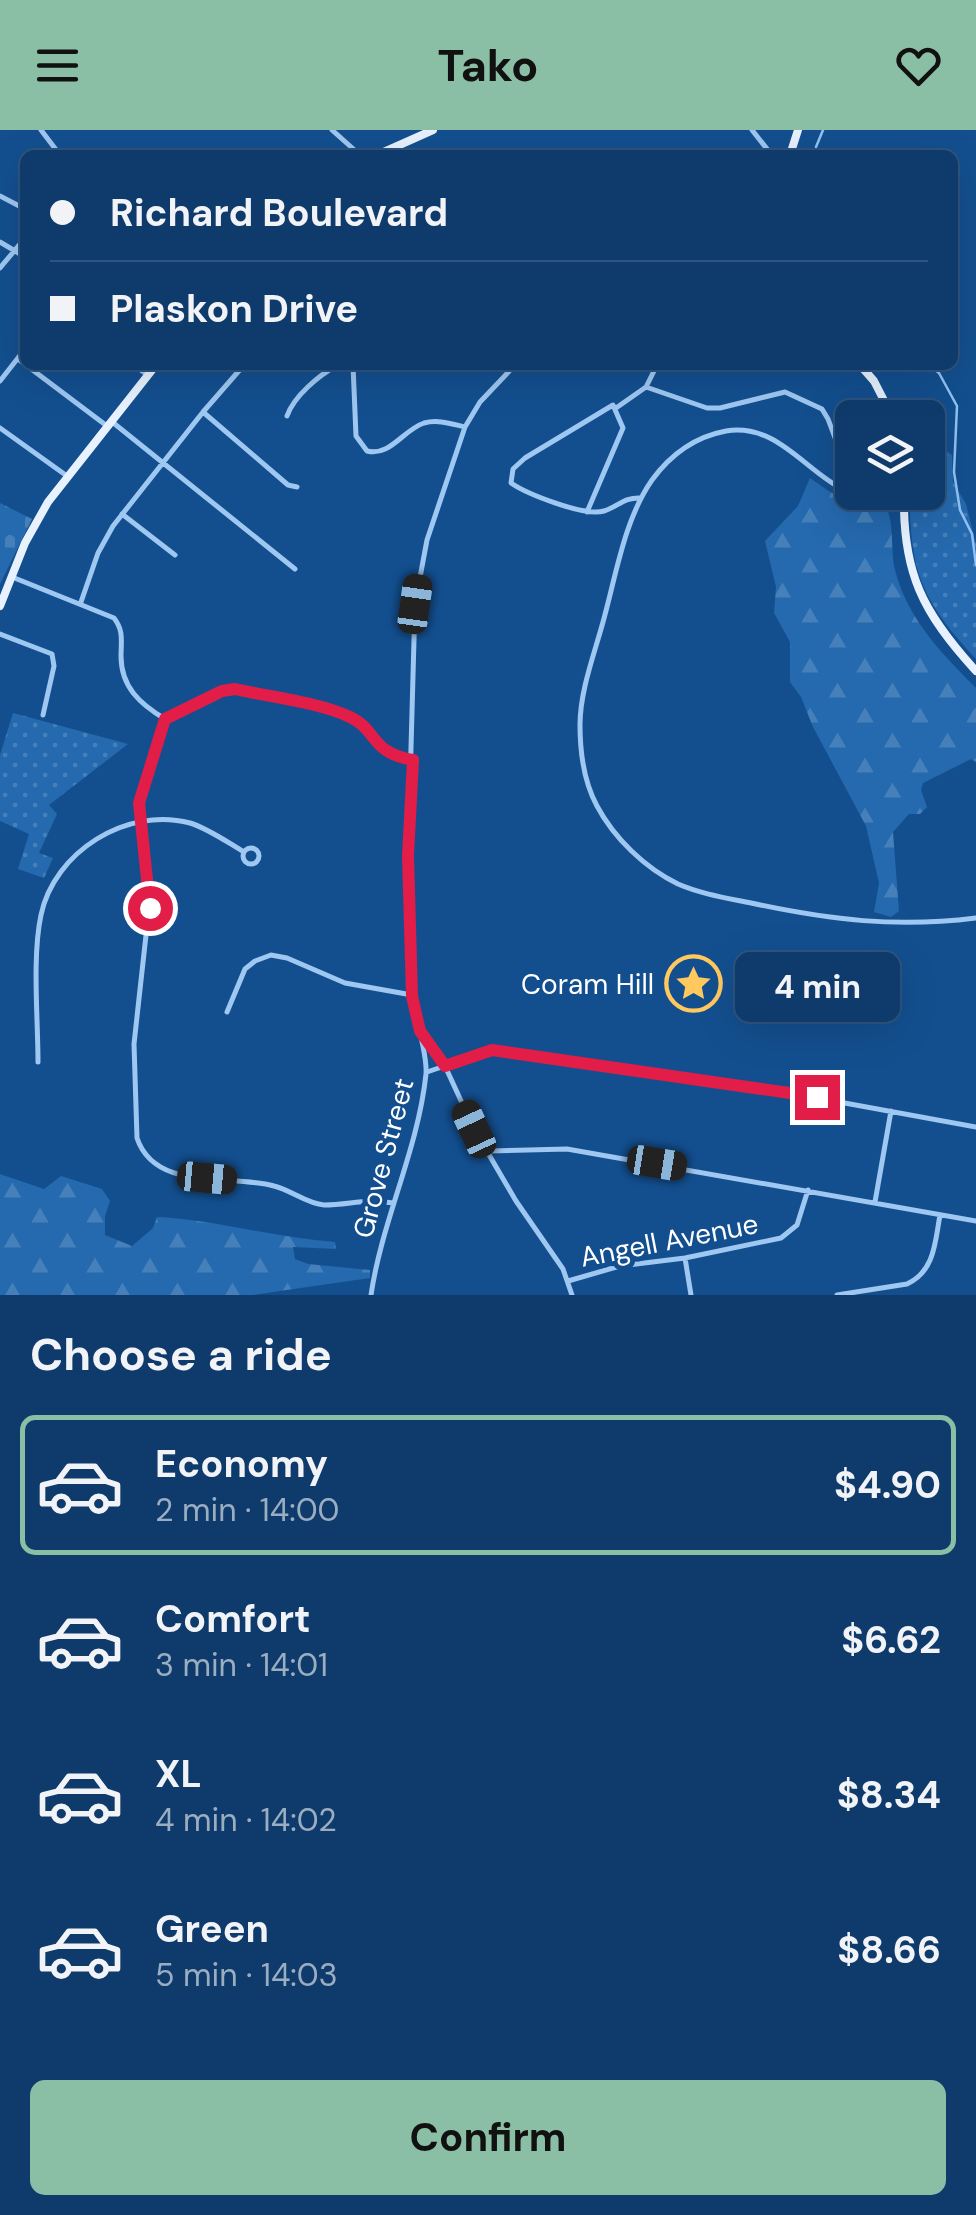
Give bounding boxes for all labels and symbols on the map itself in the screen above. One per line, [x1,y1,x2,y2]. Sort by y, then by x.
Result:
car [396,572,434,636]
route start [128,886,173,931]
callout: 4 min [734,952,900,1022]
place icon: Coram Hill [663,954,723,1014]
place label: Coram Hill [521,966,654,1003]
street label: Grove Street [344,1074,423,1242]
route end [795,1075,840,1120]
car [448,1095,500,1163]
car [625,1143,689,1183]
car [176,1160,238,1196]
street label: Angell Avenue [577,1205,761,1276]

